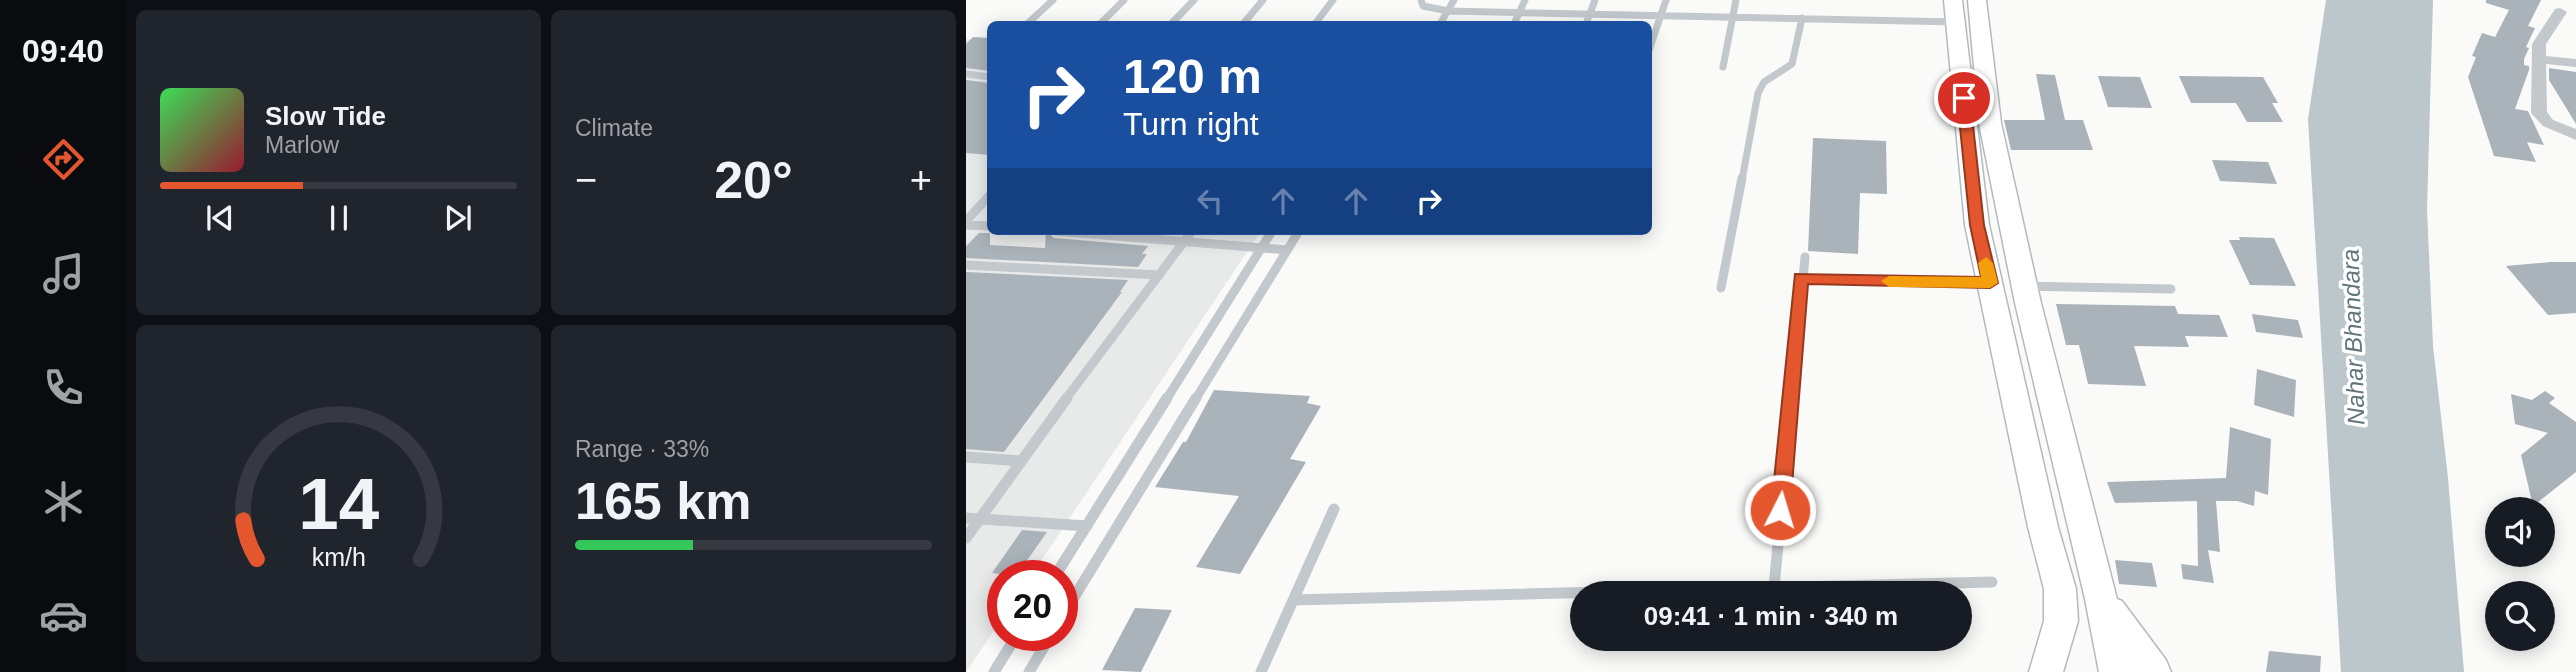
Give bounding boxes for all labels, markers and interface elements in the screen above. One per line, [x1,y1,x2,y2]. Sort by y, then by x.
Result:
text: 09:40 [22,33,104,69]
icon: right [1008,49,1099,140]
text: 120 m [1123,49,1262,103]
pin [1934,68,1994,128]
icon: arrive [1945,79,1983,117]
text: Slow Tide [265,101,386,131]
text: Turn right [1123,106,1259,142]
text: Climate [575,115,653,141]
text: Marlow [265,132,339,158]
icon: directions [39,135,88,184]
text: 20° [714,151,793,209]
text: − [575,159,597,201]
text: + [910,159,932,201]
icon: left [1191,182,1229,220]
icon: ahead [1264,182,1302,220]
icon: ahead [1337,182,1375,220]
icon: right [1410,182,1448,220]
icon: previous [201,199,239,237]
icon: pause [320,199,358,237]
icon: next [439,199,477,237]
icon: music [39,249,88,298]
water label: Nahar Bhandara [2336,249,2370,425]
icon: phone [39,363,88,412]
text: Range · 33% [575,436,709,462]
text: 14 [298,464,379,545]
text: 165 km [575,472,751,530]
position arrow [1743,473,1817,547]
icon: climate [39,477,88,526]
map controls [2485,497,2555,651]
button: sound [2485,497,2555,567]
text: km/h [311,543,366,571]
speed limit sign: 20 [987,560,1078,651]
button: search [2485,581,2555,651]
icon: car [39,591,88,640]
text: 09:41 · 1 min · 340 m [1644,601,1898,631]

